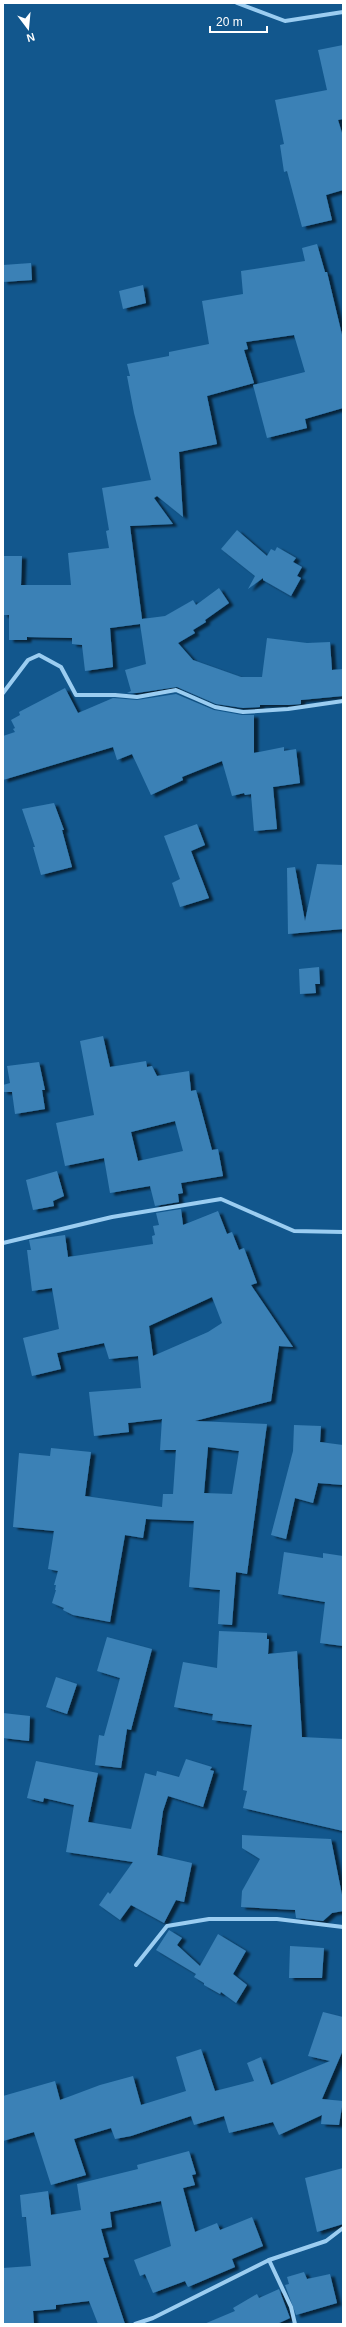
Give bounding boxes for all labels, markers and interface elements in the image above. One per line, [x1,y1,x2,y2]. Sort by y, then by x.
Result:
north arrow [8,8,48,48]
scale bar [210,8,267,34]
text: 20 m [216,15,243,29]
text: N [25,31,36,44]

